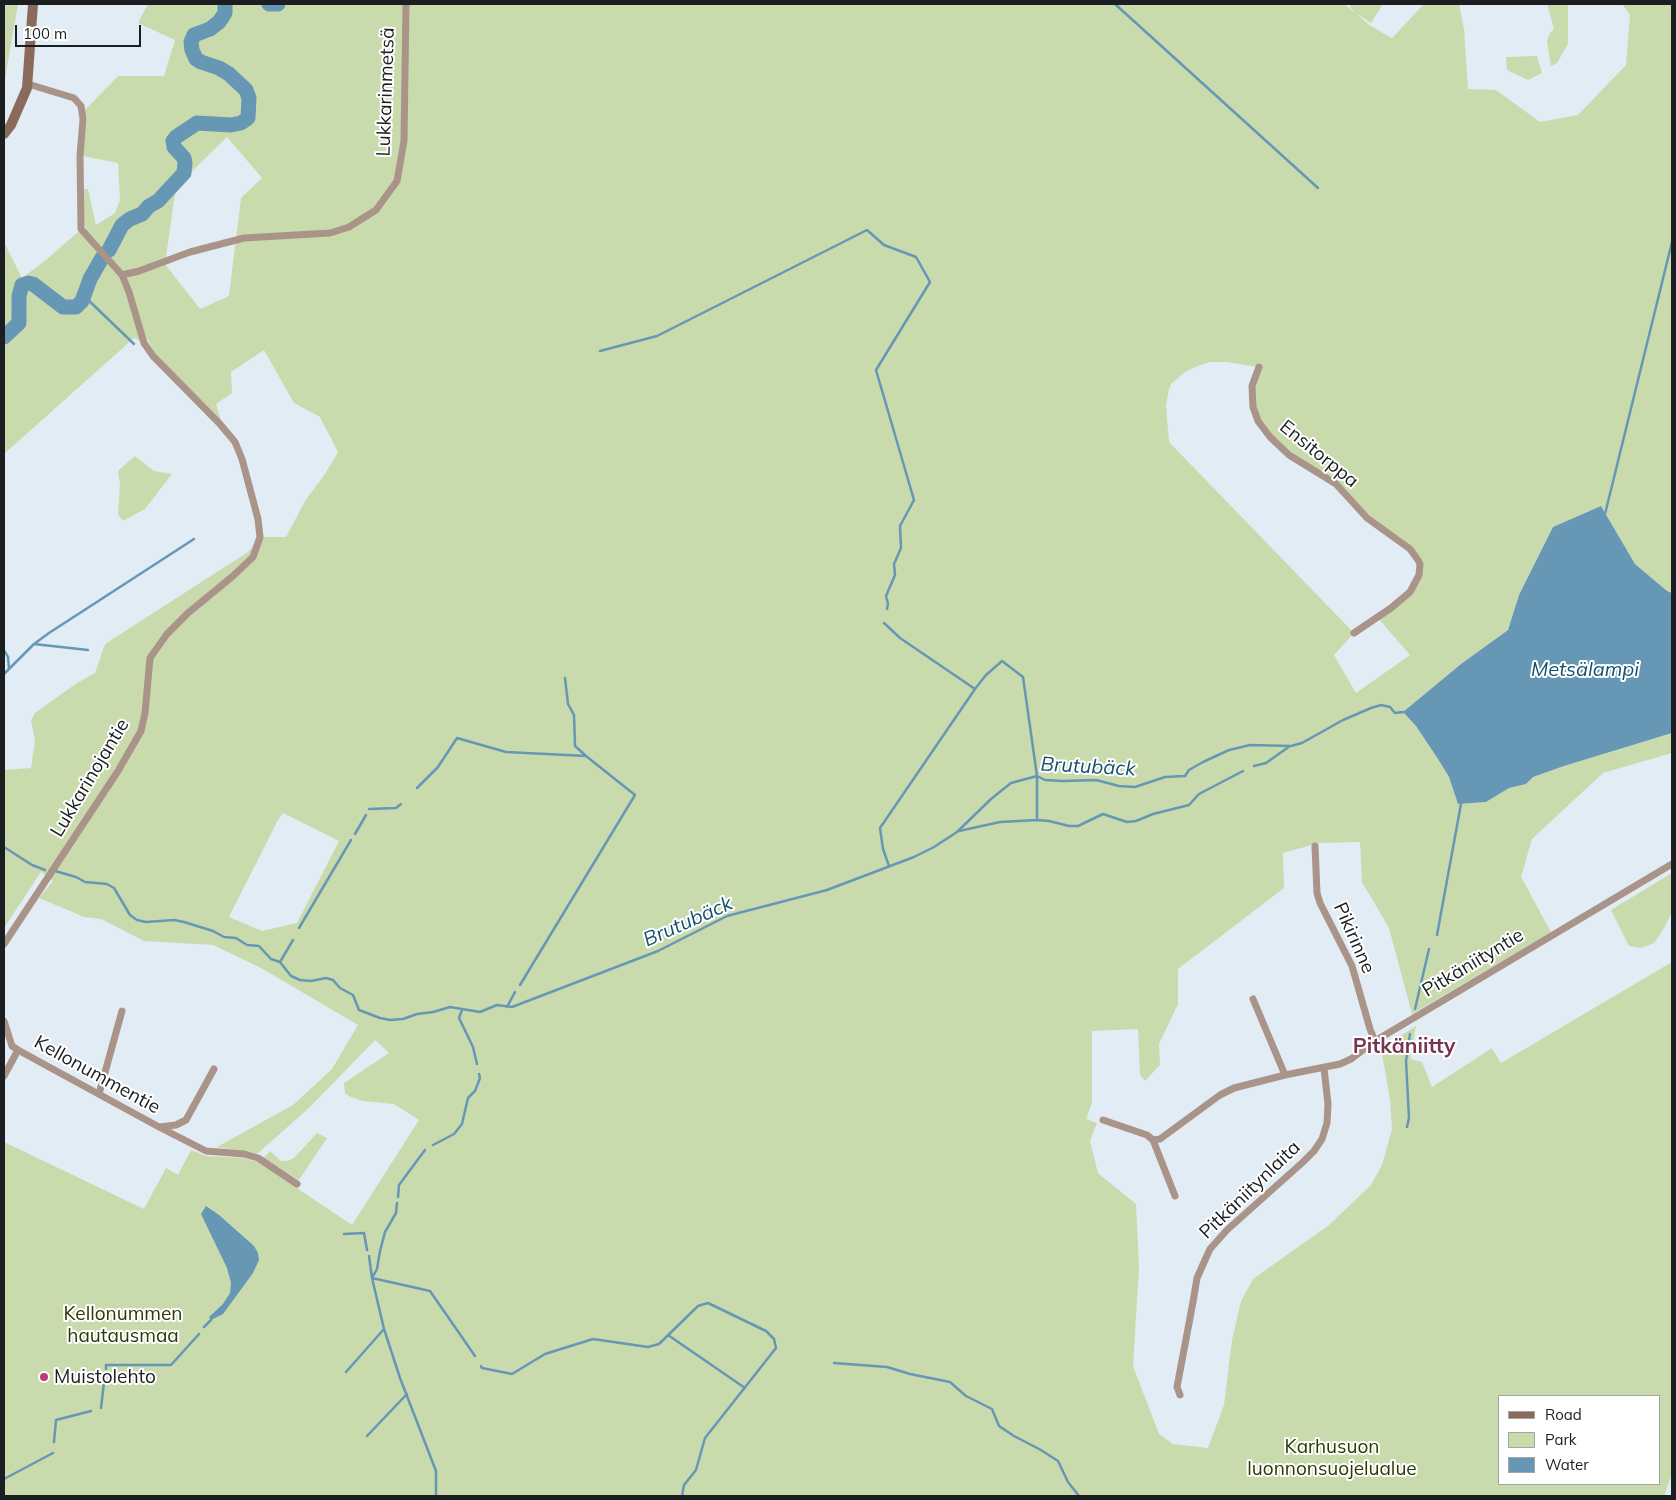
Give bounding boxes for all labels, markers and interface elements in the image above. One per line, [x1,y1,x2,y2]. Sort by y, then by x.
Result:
scale bar [18,15,144,47]
text: 100 m [23,24,67,43]
street label: Lukkarinmetsä [372,27,400,157]
street label: Ensitorppa [1275,415,1363,493]
water label: Metsälampi [1531,658,1639,682]
street label: Lukkarinojantie [46,715,134,841]
water label: Brutubäck [1040,753,1136,781]
water label: Brutubäck [640,892,736,952]
street label: Pikirinne [1328,899,1380,977]
street label: Pitkäniityntie [1418,924,1528,1002]
street label: Kellonummentie [30,1031,164,1119]
district label: Pitkäniitty [1353,1034,1455,1060]
street label: Pitkäniitynlaita [1195,1136,1305,1244]
park label: Kellonummen hautausmaa [64,1303,182,1347]
place label: Muistolehto [54,1366,156,1388]
marker: Muistolehto [38,1371,50,1383]
legend [1498,1395,1661,1485]
text: Road [1545,1405,1582,1424]
text: Park [1545,1430,1577,1449]
park label: Karhusuon luonnonsuojelualue [1247,1436,1417,1480]
text: Water [1545,1455,1589,1474]

